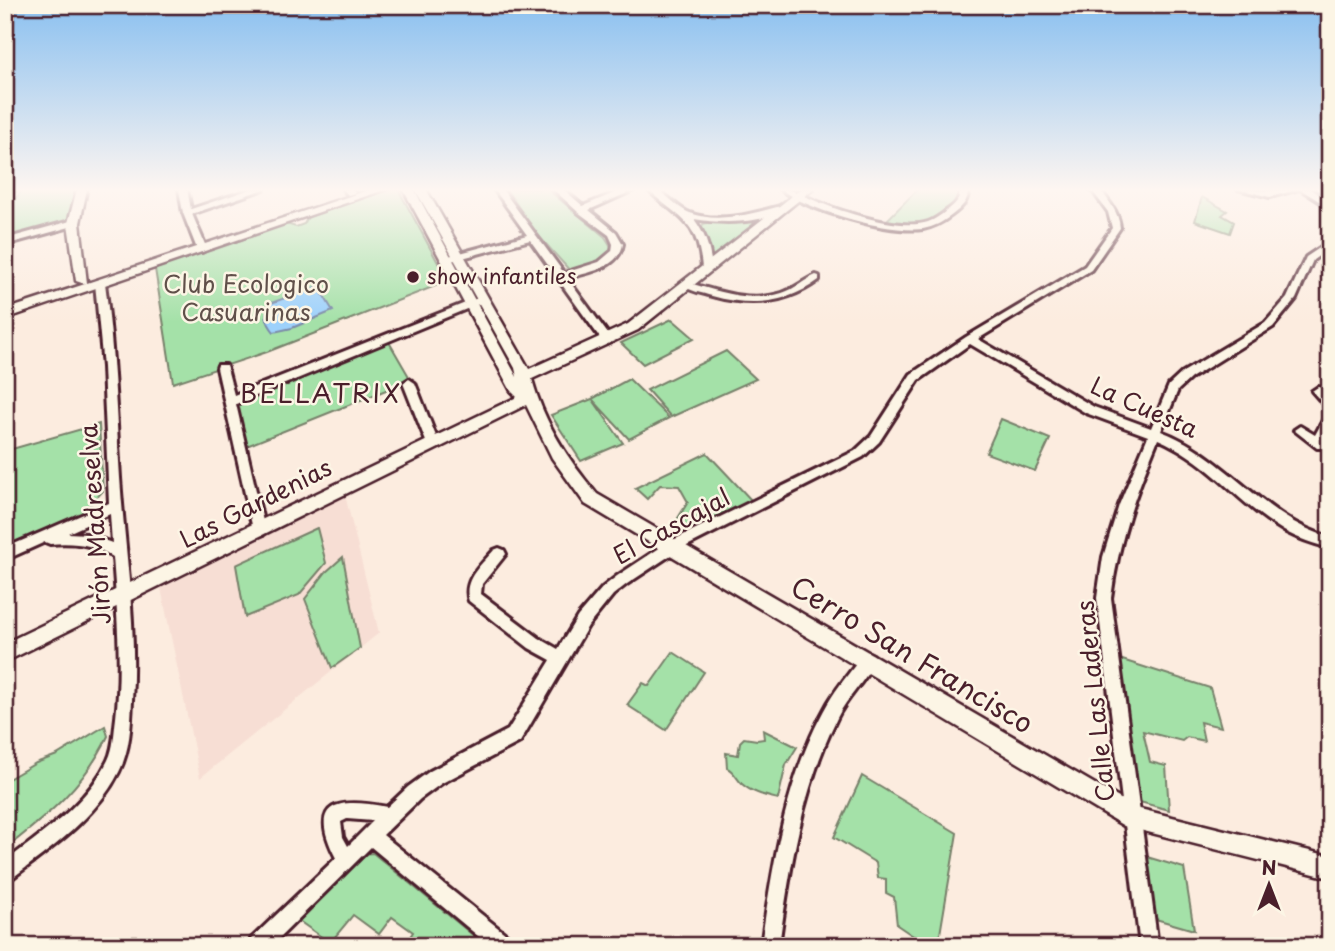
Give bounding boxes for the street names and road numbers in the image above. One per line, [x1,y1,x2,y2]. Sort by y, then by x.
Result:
street label: La Cuesta [1085,366,1204,446]
street label: Jirón Madreselva [69,422,119,626]
street label: Las Gardenias [173,448,338,556]
street label: El Cascajal [606,478,736,572]
street label: Cerro San Francisco [783,564,1042,743]
street label: Calle Las Laderas [1066,599,1122,804]

